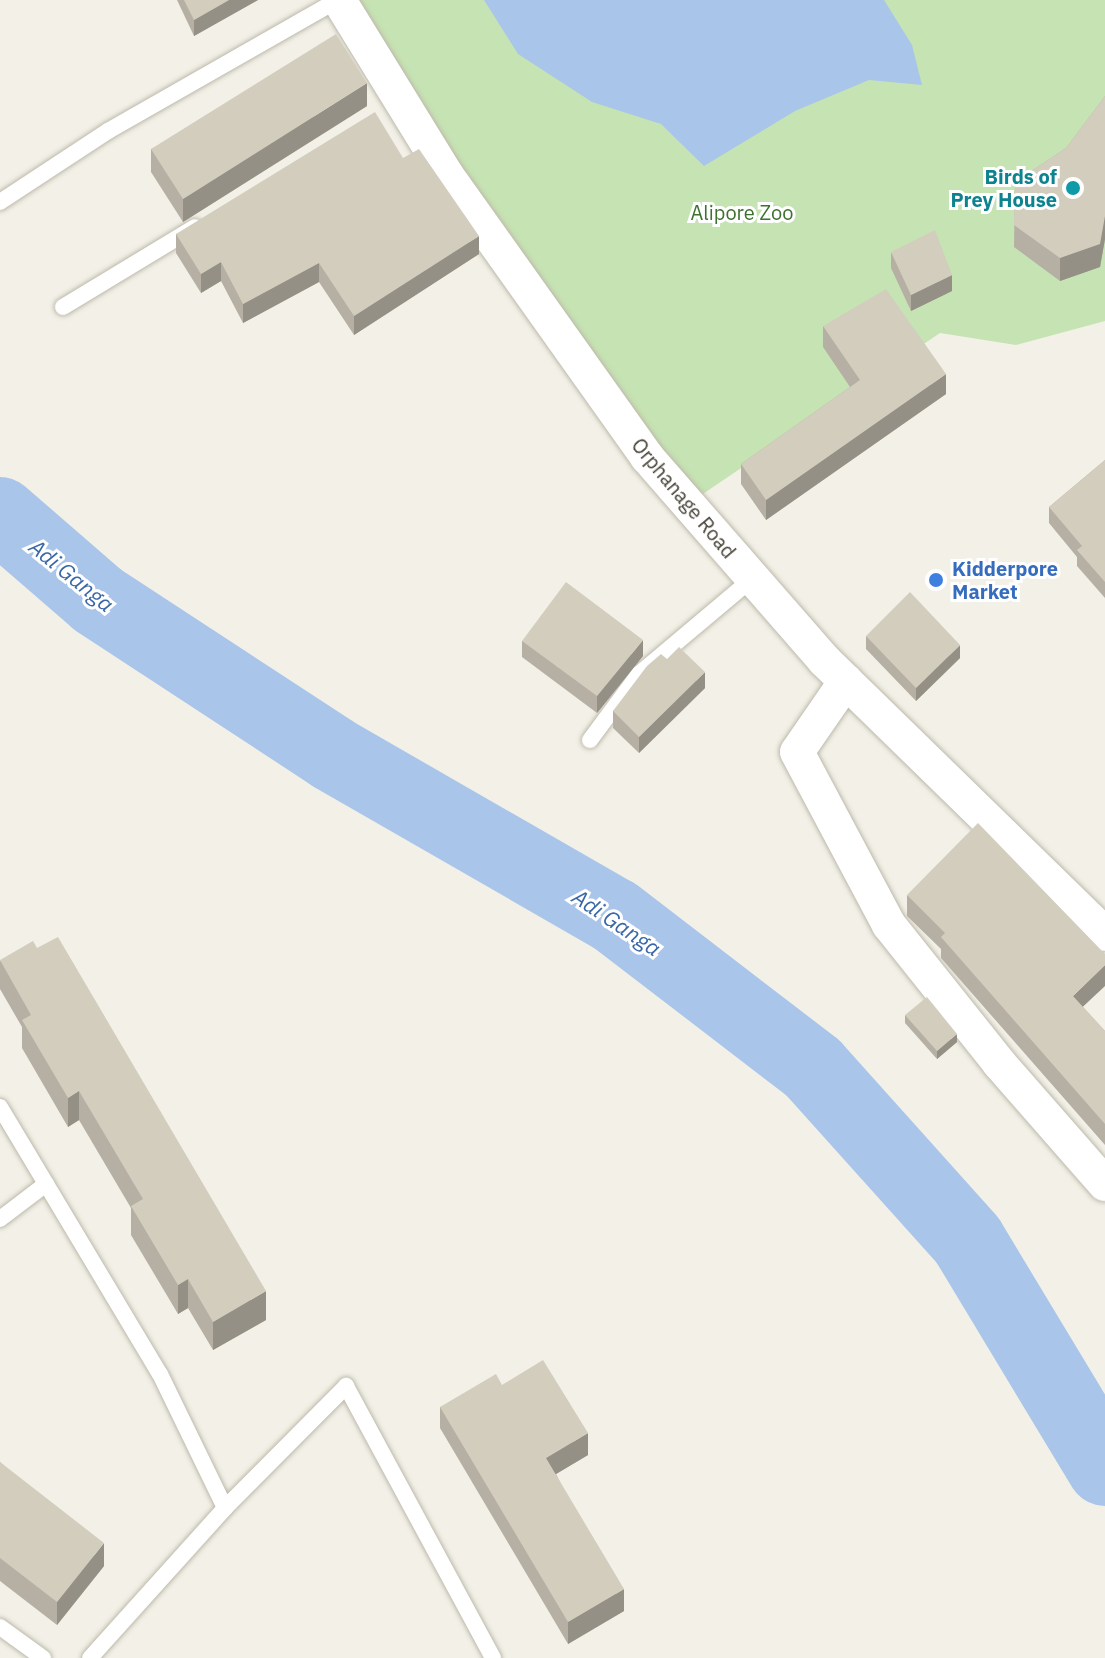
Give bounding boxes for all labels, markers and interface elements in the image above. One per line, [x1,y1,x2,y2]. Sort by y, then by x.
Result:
place label: Birds of Prey House [951,164,1057,211]
marker: Birds of Prey House [1064,179,1082,197]
park label: Alipore Zoo [691,200,793,224]
street label: Orphanage Road [627,433,741,563]
water label: Adi Ganga [24,533,120,617]
place label: Kidderpore Market [952,556,1058,603]
marker: Kidderpore Market [927,571,945,589]
water label: Adi Ganga [568,883,666,961]

